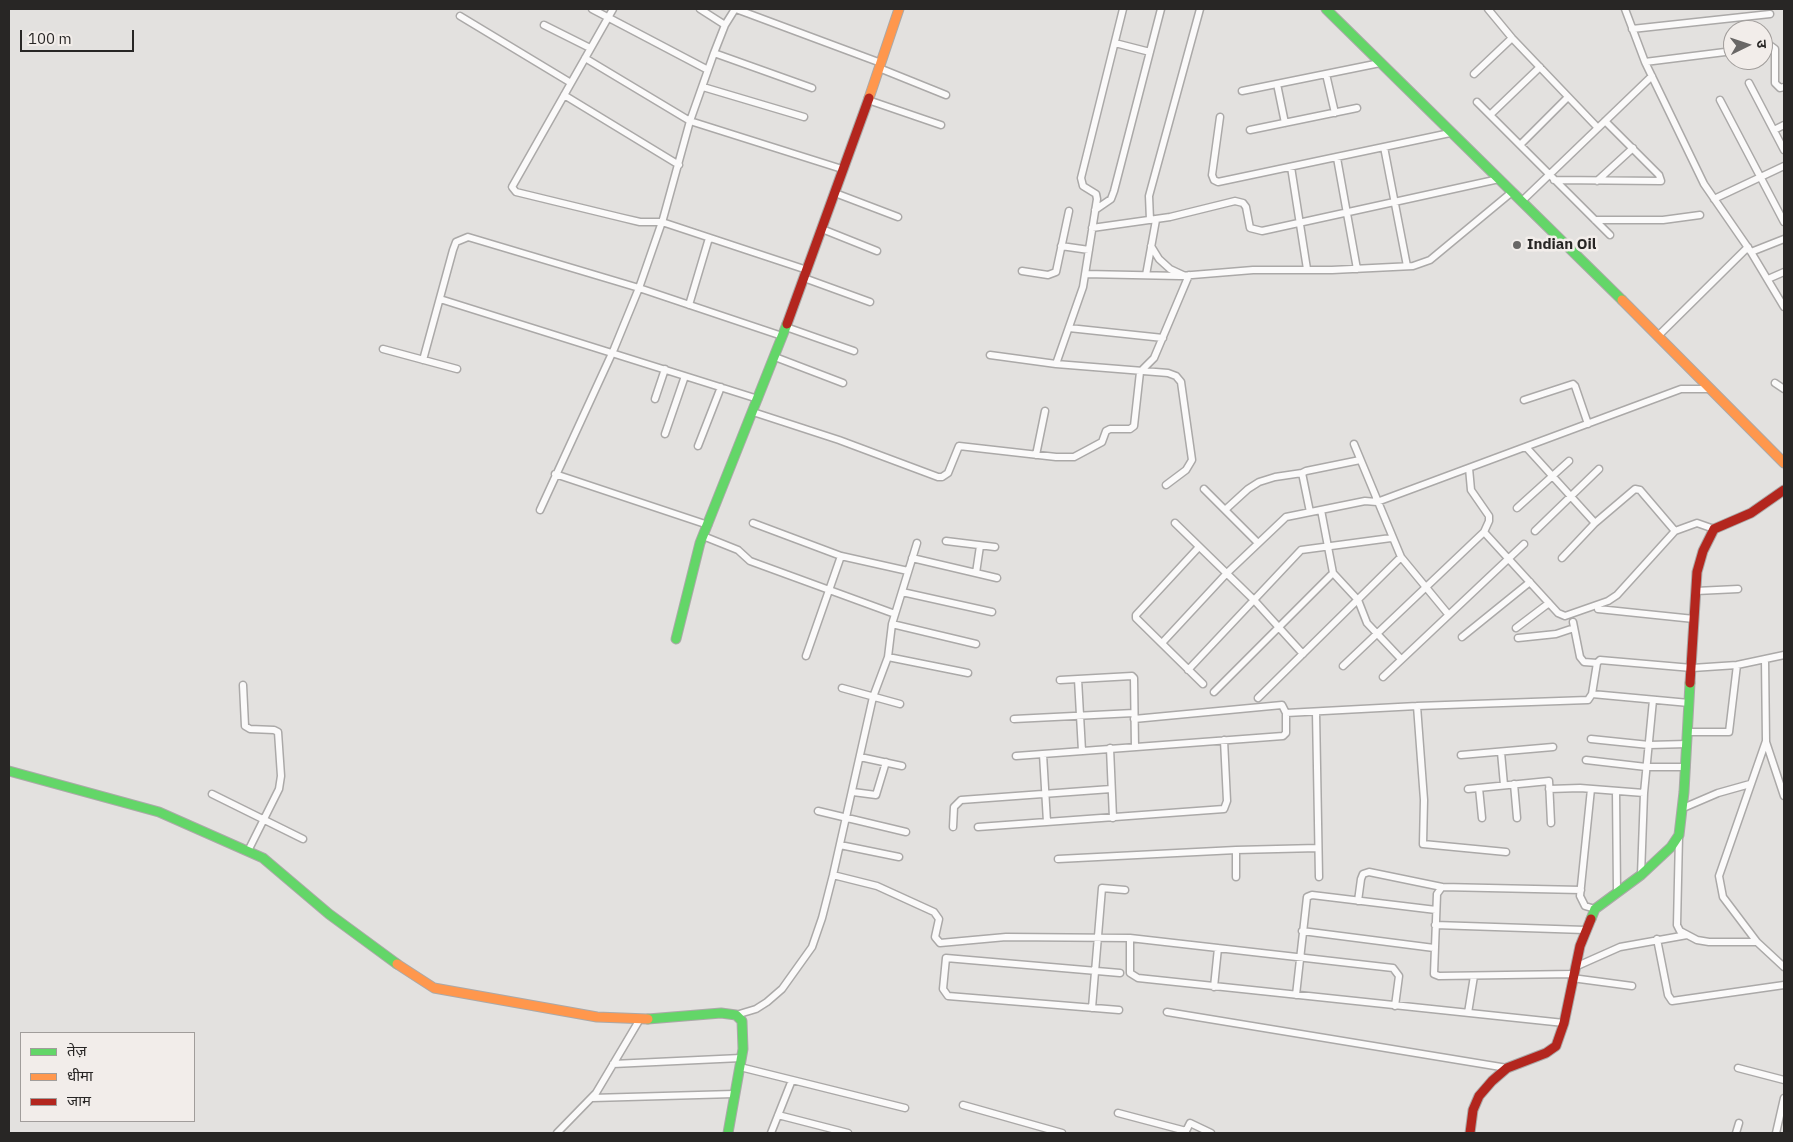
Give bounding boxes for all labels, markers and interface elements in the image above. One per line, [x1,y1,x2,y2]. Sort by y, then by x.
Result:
scale bar [22,20,136,52]
north arrow [1723,20,1773,70]
text: 100 m [28,29,72,48]
text: उ [1753,39,1771,49]
place label: Indian Oil [1527,236,1596,254]
marker: Indian Oil [1511,239,1523,251]
legend [20,1032,195,1122]
text: तेज़ [67,1041,87,1060]
text: धीमा [67,1066,93,1085]
text: जाम [67,1091,91,1110]

